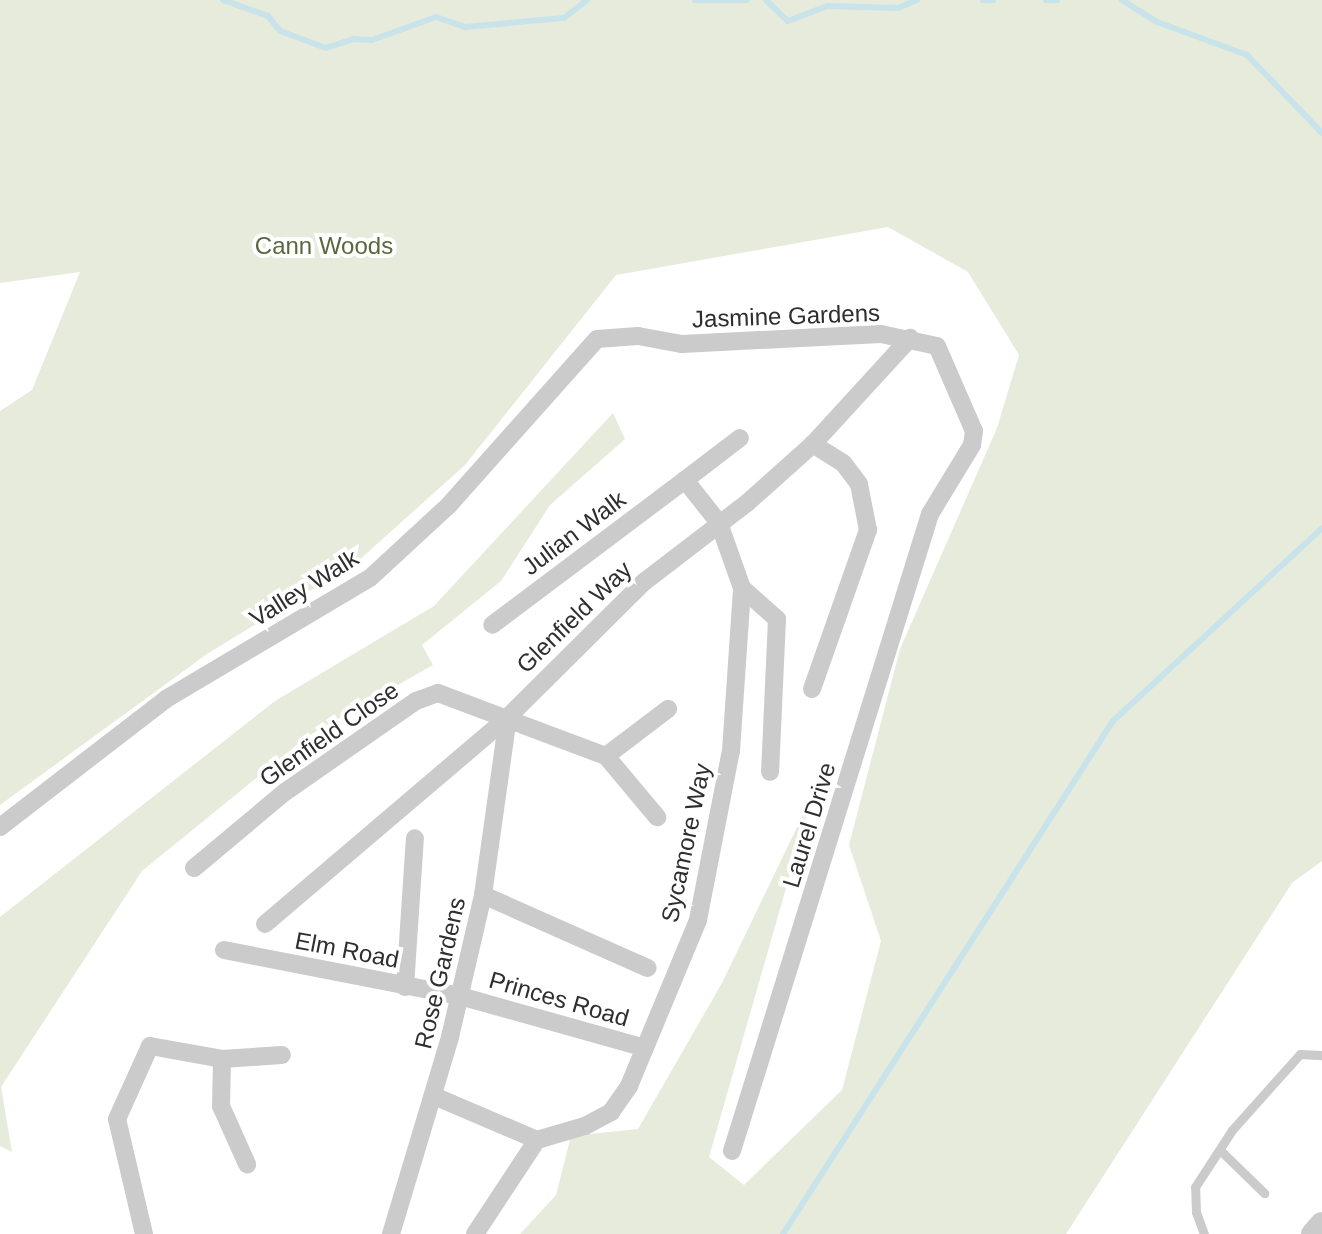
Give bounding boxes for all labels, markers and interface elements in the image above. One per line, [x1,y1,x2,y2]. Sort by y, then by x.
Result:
park label: Cann Woods [255,232,393,260]
street label: Jasmine Gardens [692,298,880,334]
street label: Julian Walk [517,485,631,581]
street label: Valley Walk [244,543,364,633]
street label: Glenfield Way [511,555,637,679]
street label: Glenfield Close [254,676,404,792]
street label: Laurel Drive [776,759,842,891]
street label: Sycamore Way [655,761,717,925]
street label: Rose Gardens [409,894,471,1052]
street label: Elm Road [293,926,401,974]
street label: Princes Road [486,965,632,1033]

